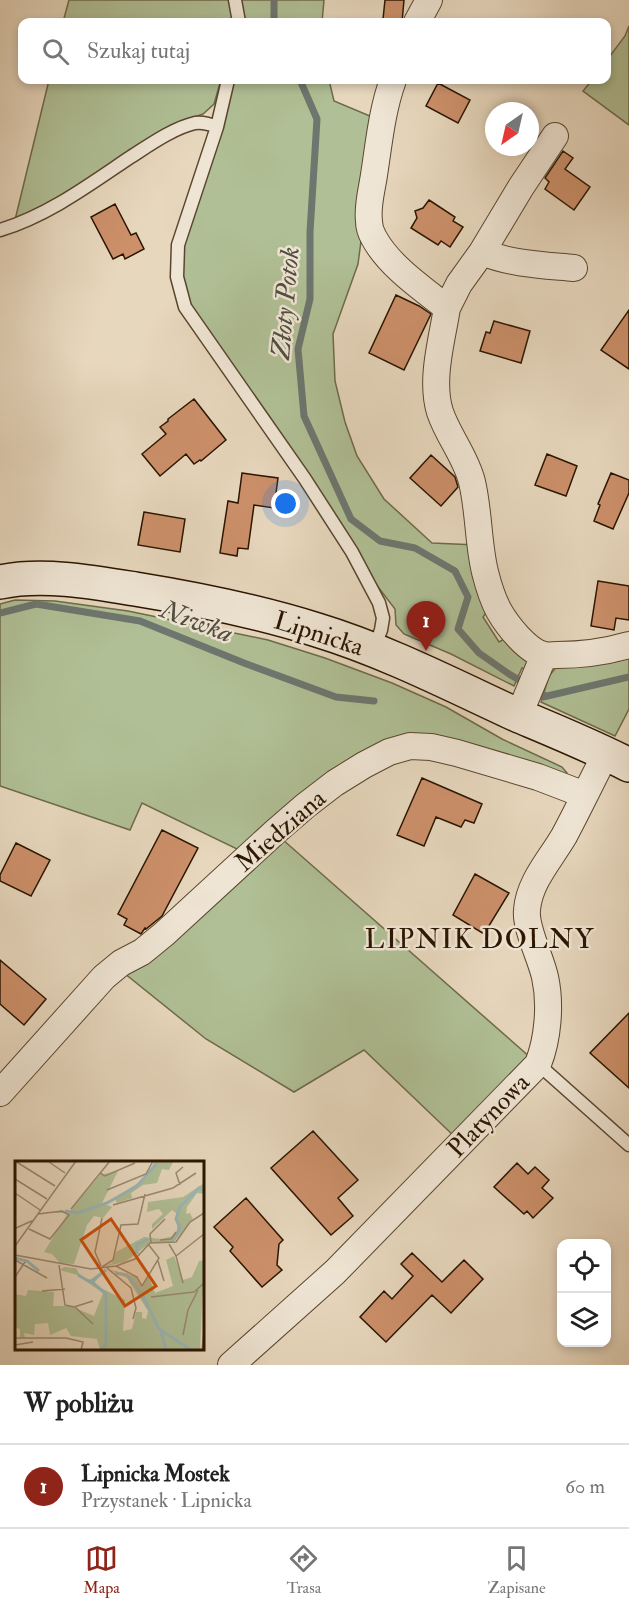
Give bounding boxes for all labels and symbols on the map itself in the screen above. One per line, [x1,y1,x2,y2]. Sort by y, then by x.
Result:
north arrow [485,102,539,156]
water label: Złoty Potok [264,246,307,363]
your location [271,489,300,518]
water label: Niwka [154,592,238,650]
pin: 1 [406,602,446,651]
street label: Lipnicka [269,604,368,664]
street label: Miedziana [229,782,333,879]
district label: LIPNIK DOLNY [365,923,595,956]
street label: Platynowa [441,1067,537,1164]
inset map [15,1161,204,1350]

